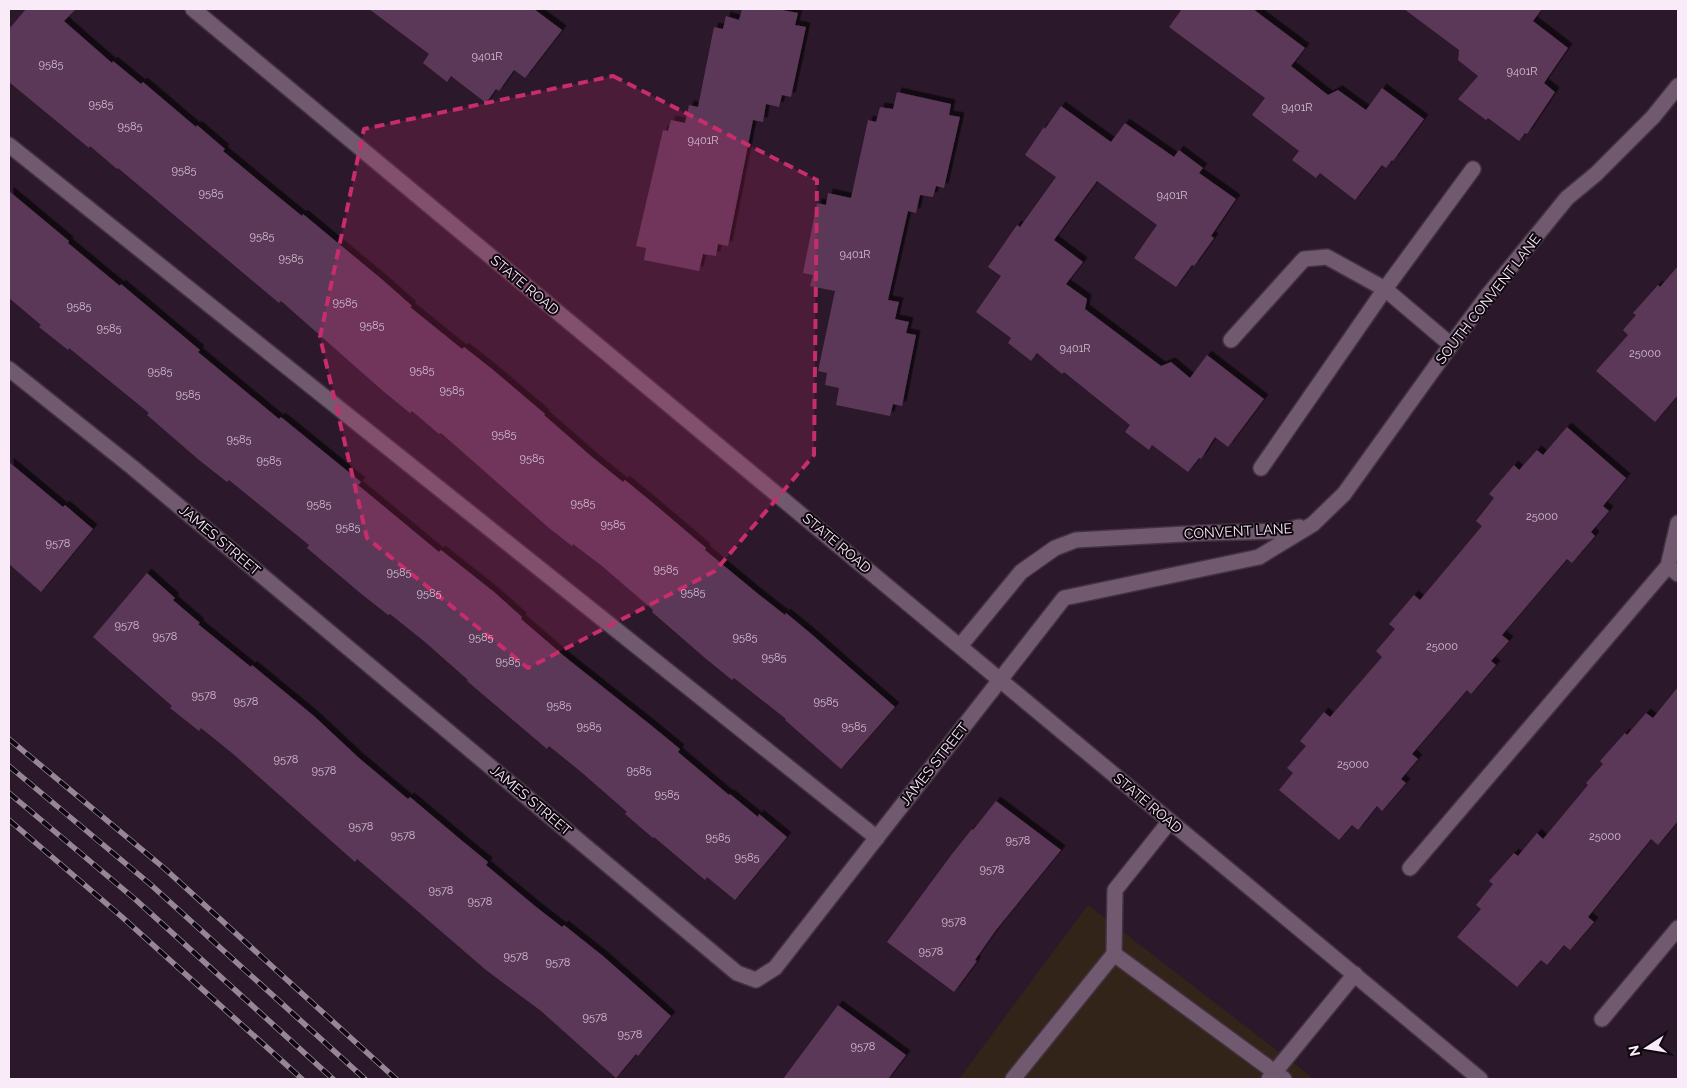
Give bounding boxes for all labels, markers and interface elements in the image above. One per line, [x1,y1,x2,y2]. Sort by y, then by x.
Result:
house number: 9401R [471,50,503,63]
house number: 9585 [39,58,63,71]
house number: 9401R [1506,65,1538,78]
house number: 9585 [89,98,113,111]
house number: 9401R [1281,101,1313,114]
house number: 9585 [118,120,142,133]
house number: 9401R [687,134,719,147]
house number: 9585 [172,164,196,177]
house number: 9585 [199,187,223,200]
house number: 9401R [1156,189,1188,202]
house number: 9585 [250,230,274,243]
street label: SOUTH CONVENT LANE [1432,231,1544,367]
house number: 9401R [839,248,871,261]
house number: 9585 [279,252,303,265]
street label: STATE ROAD [488,252,562,318]
house number: 9585 [333,296,357,309]
house number: 9585 [67,300,91,313]
house number: 9585 [360,319,384,332]
house number: 9585 [97,322,121,335]
house number: 9401R [1059,342,1091,355]
house number: 25000 [1629,347,1661,360]
house number: 9585 [410,364,434,377]
house number: 9585 [148,365,172,378]
house number: 9585 [440,384,464,397]
house number: 9585 [176,388,200,401]
house number: 9585 [492,428,516,441]
house number: 9585 [227,433,251,446]
house number: 9585 [520,452,544,465]
house number: 9585 [257,454,281,467]
house number: 9585 [571,497,595,510]
house number: 9585 [307,498,331,511]
street label: JAMES STREET [176,502,264,579]
street label: STATE ROAD [800,510,874,576]
house number: 25000 [1526,510,1558,523]
house number: 9585 [601,518,625,531]
street label: CONVENT LANE [1183,520,1293,542]
house number: 9585 [336,521,360,534]
house number: 9578 [46,537,70,550]
house number: 9585 [654,563,678,576]
house number: 9585 [387,566,411,579]
house number: 9585 [681,586,705,599]
house number: 9585 [417,587,441,600]
house number: 9578 [115,619,139,632]
house number: 9578 [153,630,177,643]
house number: 9585 [469,631,493,644]
house number: 9585 [733,631,757,644]
house number: 25000 [1426,640,1458,653]
house number: 9585 [762,651,786,664]
house number: 9585 [496,655,520,668]
house number: 9578 [192,689,216,702]
house number: 9578 [234,695,258,708]
house number: 9585 [814,695,838,708]
house number: 9585 [547,699,571,712]
street label: JAMES STREET [897,719,972,809]
house number: 9585 [577,720,601,733]
house number: 9585 [842,720,866,733]
house number: 9578 [274,753,298,766]
house number: 25000 [1337,758,1369,771]
street label: JAMES STREET [487,762,575,839]
house number: 9578 [312,764,336,777]
house number: 9585 [627,764,651,777]
street label: STATE ROAD [1111,770,1185,836]
house number: 9585 [655,788,679,801]
house number: 9578 [349,820,373,833]
house number: 9578 [391,829,415,842]
house number: 25000 [1589,830,1621,843]
house number: 9585 [706,831,730,844]
house number: 9578 [1006,834,1030,847]
house number: 9585 [735,851,759,864]
house number: 9578 [980,863,1004,876]
house number: 9578 [429,884,453,897]
house number: 9578 [468,895,492,908]
house number: 9578 [942,915,966,928]
house number: 9578 [919,945,943,958]
house number: 9578 [504,950,528,963]
house number: 9578 [546,956,570,969]
house number: 9578 [583,1011,607,1024]
north arrow [1622,1023,1672,1073]
house number: 9578 [618,1028,642,1041]
house number: 9578 [851,1040,875,1053]
text: N [1625,1044,1643,1058]

